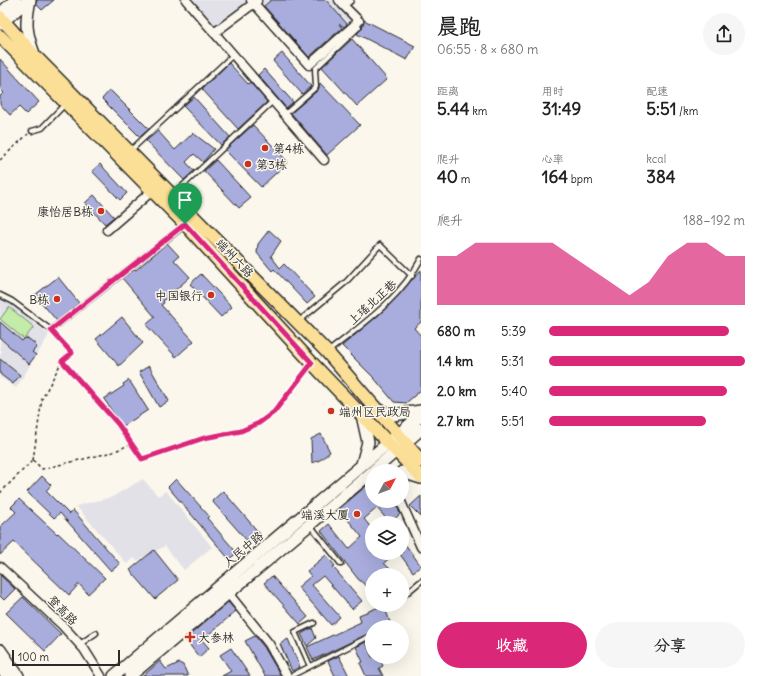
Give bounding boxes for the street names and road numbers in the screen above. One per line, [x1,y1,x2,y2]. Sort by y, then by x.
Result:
street label: 端州六路 [213,236,257,280]
street label: 上瑶北正巷 [345,276,399,328]
street label: 人民中路 [220,528,266,570]
street label: 登高路 [45,592,81,628]

